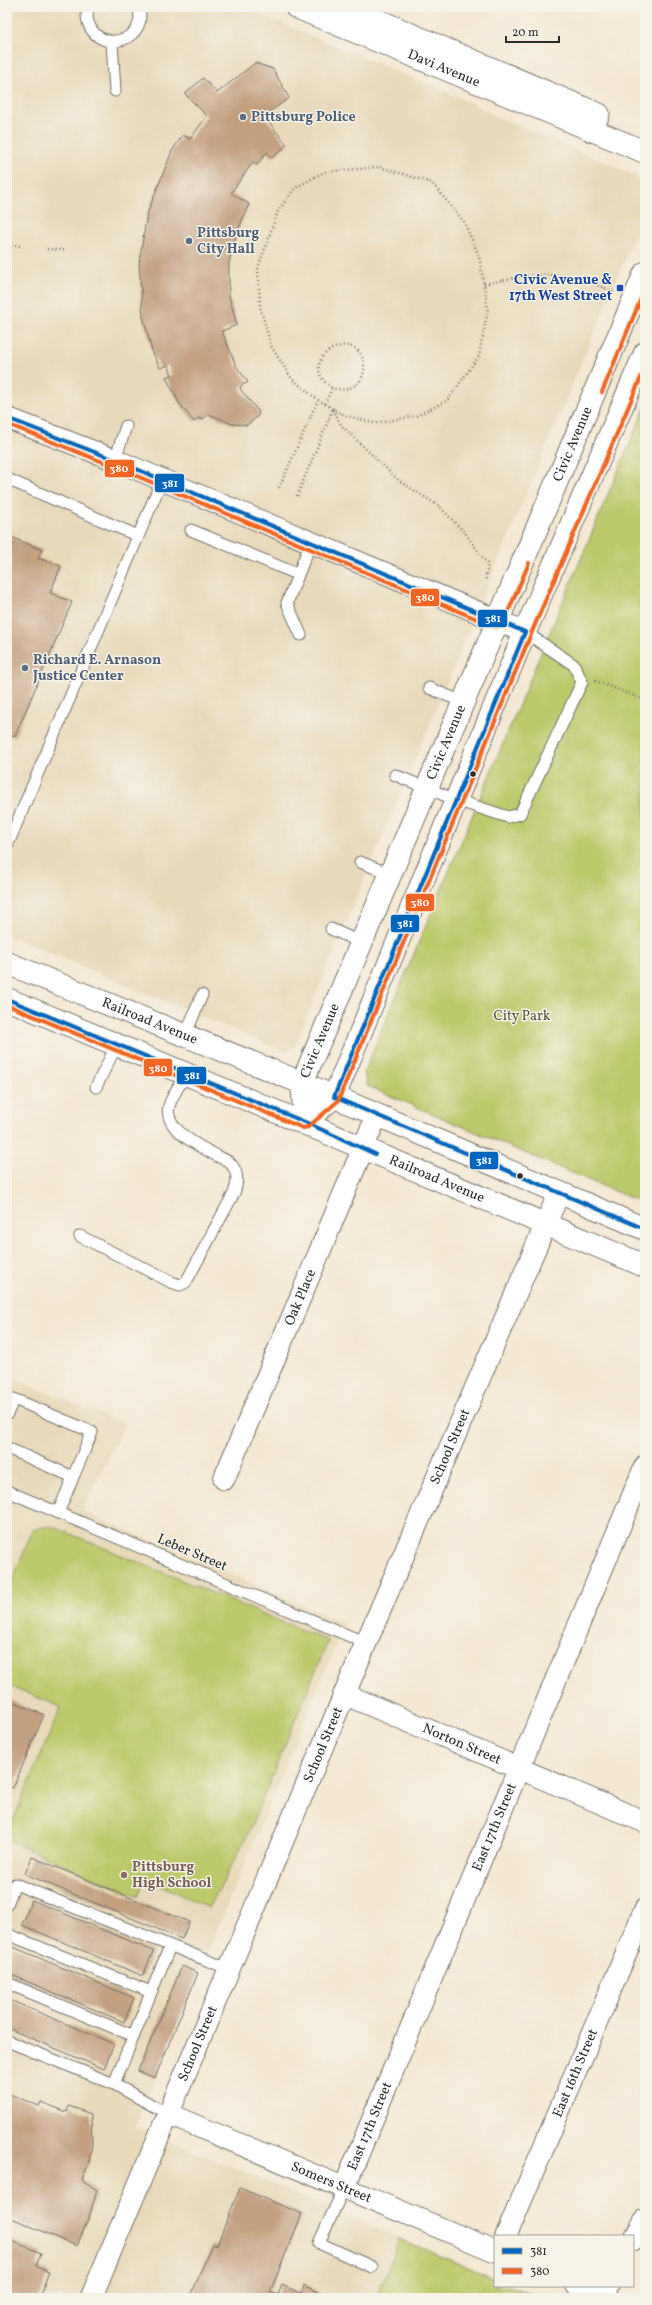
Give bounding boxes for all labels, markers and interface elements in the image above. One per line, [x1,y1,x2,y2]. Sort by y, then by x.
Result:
scale bar [506,18,559,44]
text: 20 m [512,25,539,41]
street label: Davi Avenue [405,45,483,92]
place label: Pittsburg Police [251,108,356,127]
marker: Pittsburg Police [238,112,248,122]
place label: Pittsburg City Hall [197,224,259,259]
marker: Pittsburg City Hall [184,236,194,246]
place label: Civic Avenue & 17th West Street [509,271,612,306]
marker: Civic Avenue & 17th West Street [615,283,625,293]
street label: Civic Avenue [548,403,597,485]
line badge: 380 [104,459,135,478]
text: 380 [110,462,128,477]
line badge: 381 [154,473,185,493]
text: 381 [162,477,178,492]
line badge: 380 [410,588,440,607]
text: 380 [416,591,434,606]
line badge: 381 [477,609,508,628]
text: 381 [485,612,501,627]
place label: Richard E. Arnason Justice Center [32,651,161,686]
marker: Richard E. Arnason Justice Center [20,663,30,673]
street label: Civic Avenue [422,702,471,783]
unlabelled marker [468,769,478,779]
line badge: 380 [405,893,435,912]
text: 380 [411,896,429,911]
line badge: 381 [390,914,420,933]
text: 381 [397,917,413,932]
street label: Railroad Avenue [99,993,201,1049]
street label: Civic Avenue [296,1000,344,1081]
park label: City Park [494,1007,551,1026]
line badge: 380 [143,1058,173,1077]
text: 380 [149,1062,167,1077]
line badge: 381 [176,1066,207,1085]
text: 381 [184,1069,200,1084]
street label: Railroad Avenue [386,1150,488,1207]
line badge: 381 [469,1151,499,1170]
text: 381 [476,1154,492,1169]
unlabelled marker [515,1171,525,1181]
street label: Oak Place [280,1266,321,1329]
street label: School Street [426,1406,475,1487]
street label: Leber Street [154,1530,230,1576]
street label: School Street [299,1704,348,1786]
street label: Norton Street [419,1719,504,1769]
street label: East 17th Street [468,1780,521,1874]
place label: Pittsburg High School [132,1858,211,1893]
marker: Pittsburg High School [119,1870,129,1880]
street label: School Street [173,2003,222,2084]
street label: East 16th Street [548,2026,603,2120]
street label: East 17th Street [343,2079,397,2173]
street label: Somers Street [288,2157,374,2208]
legend [494,2235,634,2287]
text: 381 [530,2244,547,2260]
text: 380 [530,2264,549,2280]

